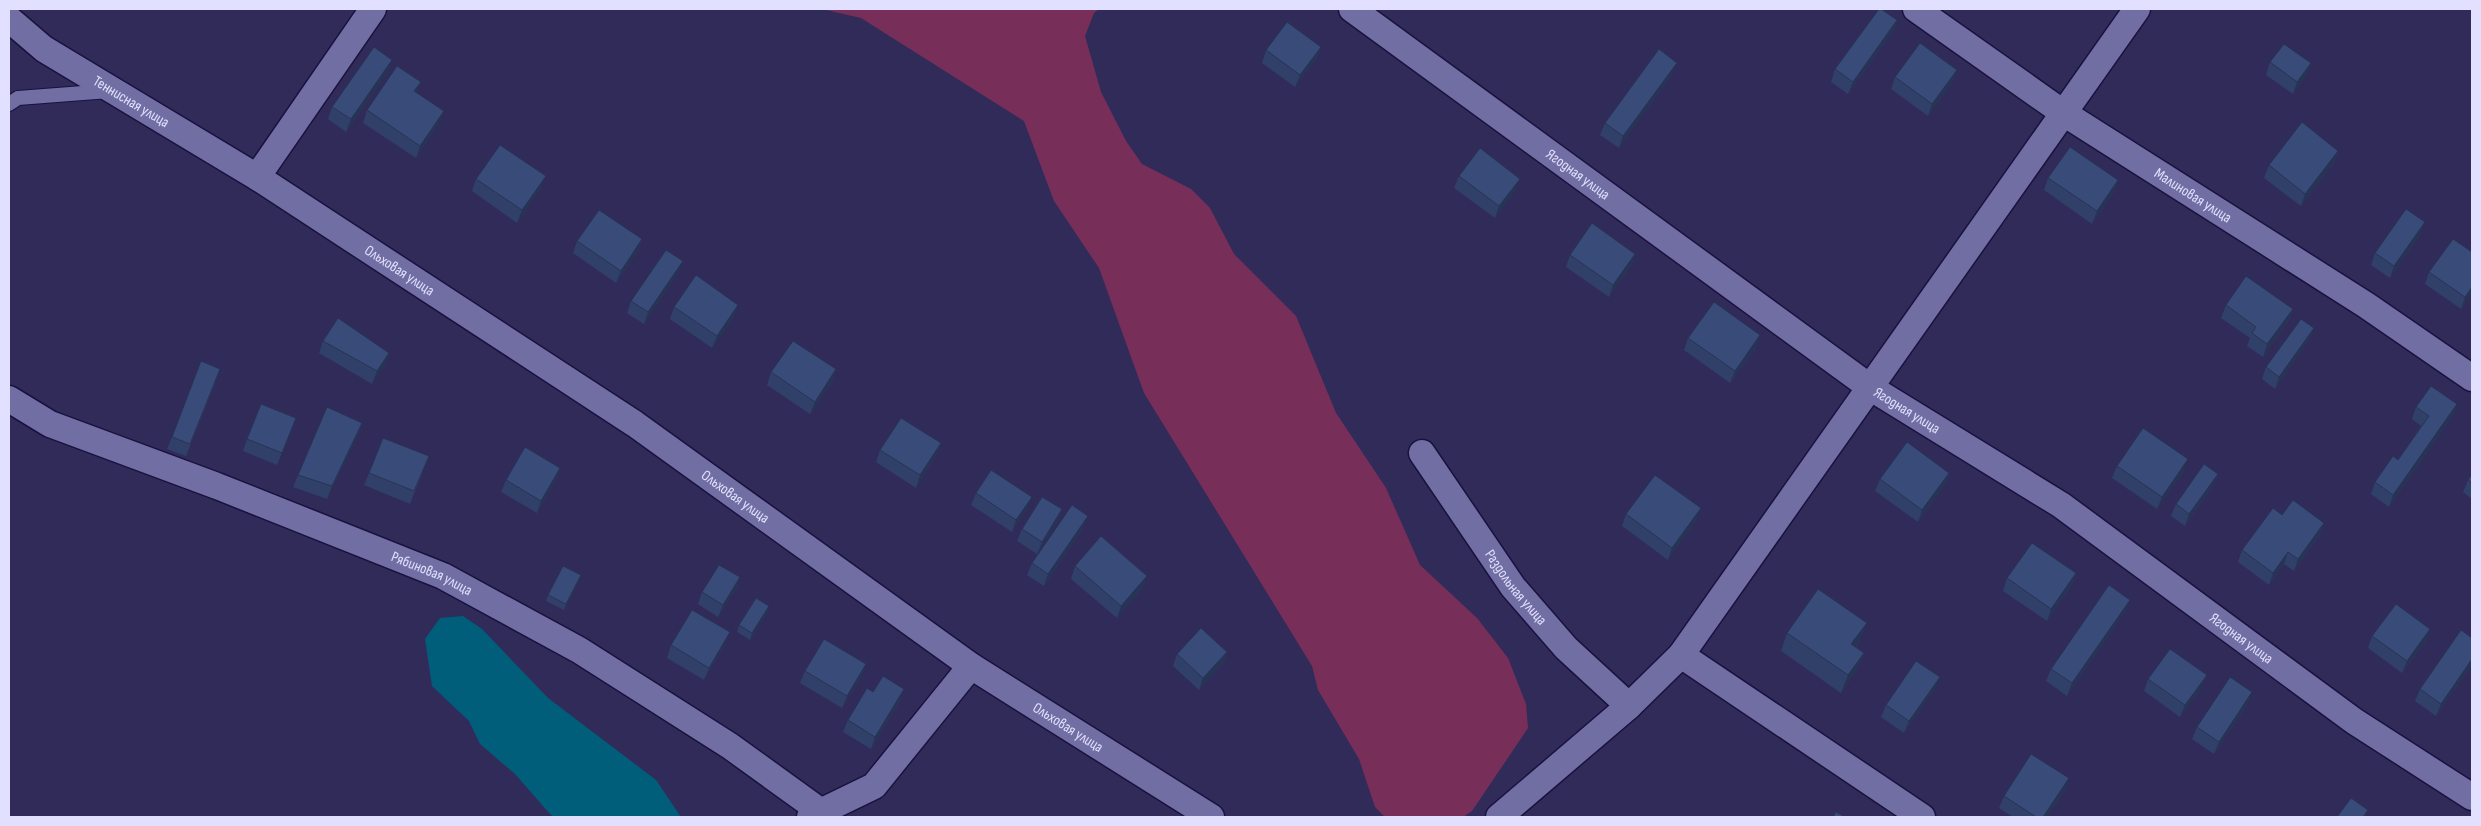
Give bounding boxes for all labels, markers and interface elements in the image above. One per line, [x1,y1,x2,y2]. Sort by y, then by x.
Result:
street label: Теннисная улица [90,71,173,132]
street label: Ягодная улица [1542,144,1614,204]
street label: Малиновая улица [2151,164,2236,227]
street label: Ольховая улица [361,240,438,300]
street label: Ягодная улица [1870,383,1944,438]
street label: Ольховая улица [698,465,774,527]
street label: Раздольная улица [1481,546,1551,629]
street label: Рябиновая улица [388,547,476,600]
street label: Ягодная улица [2206,608,2277,668]
street label: Ольховая улица [1029,698,1107,756]

